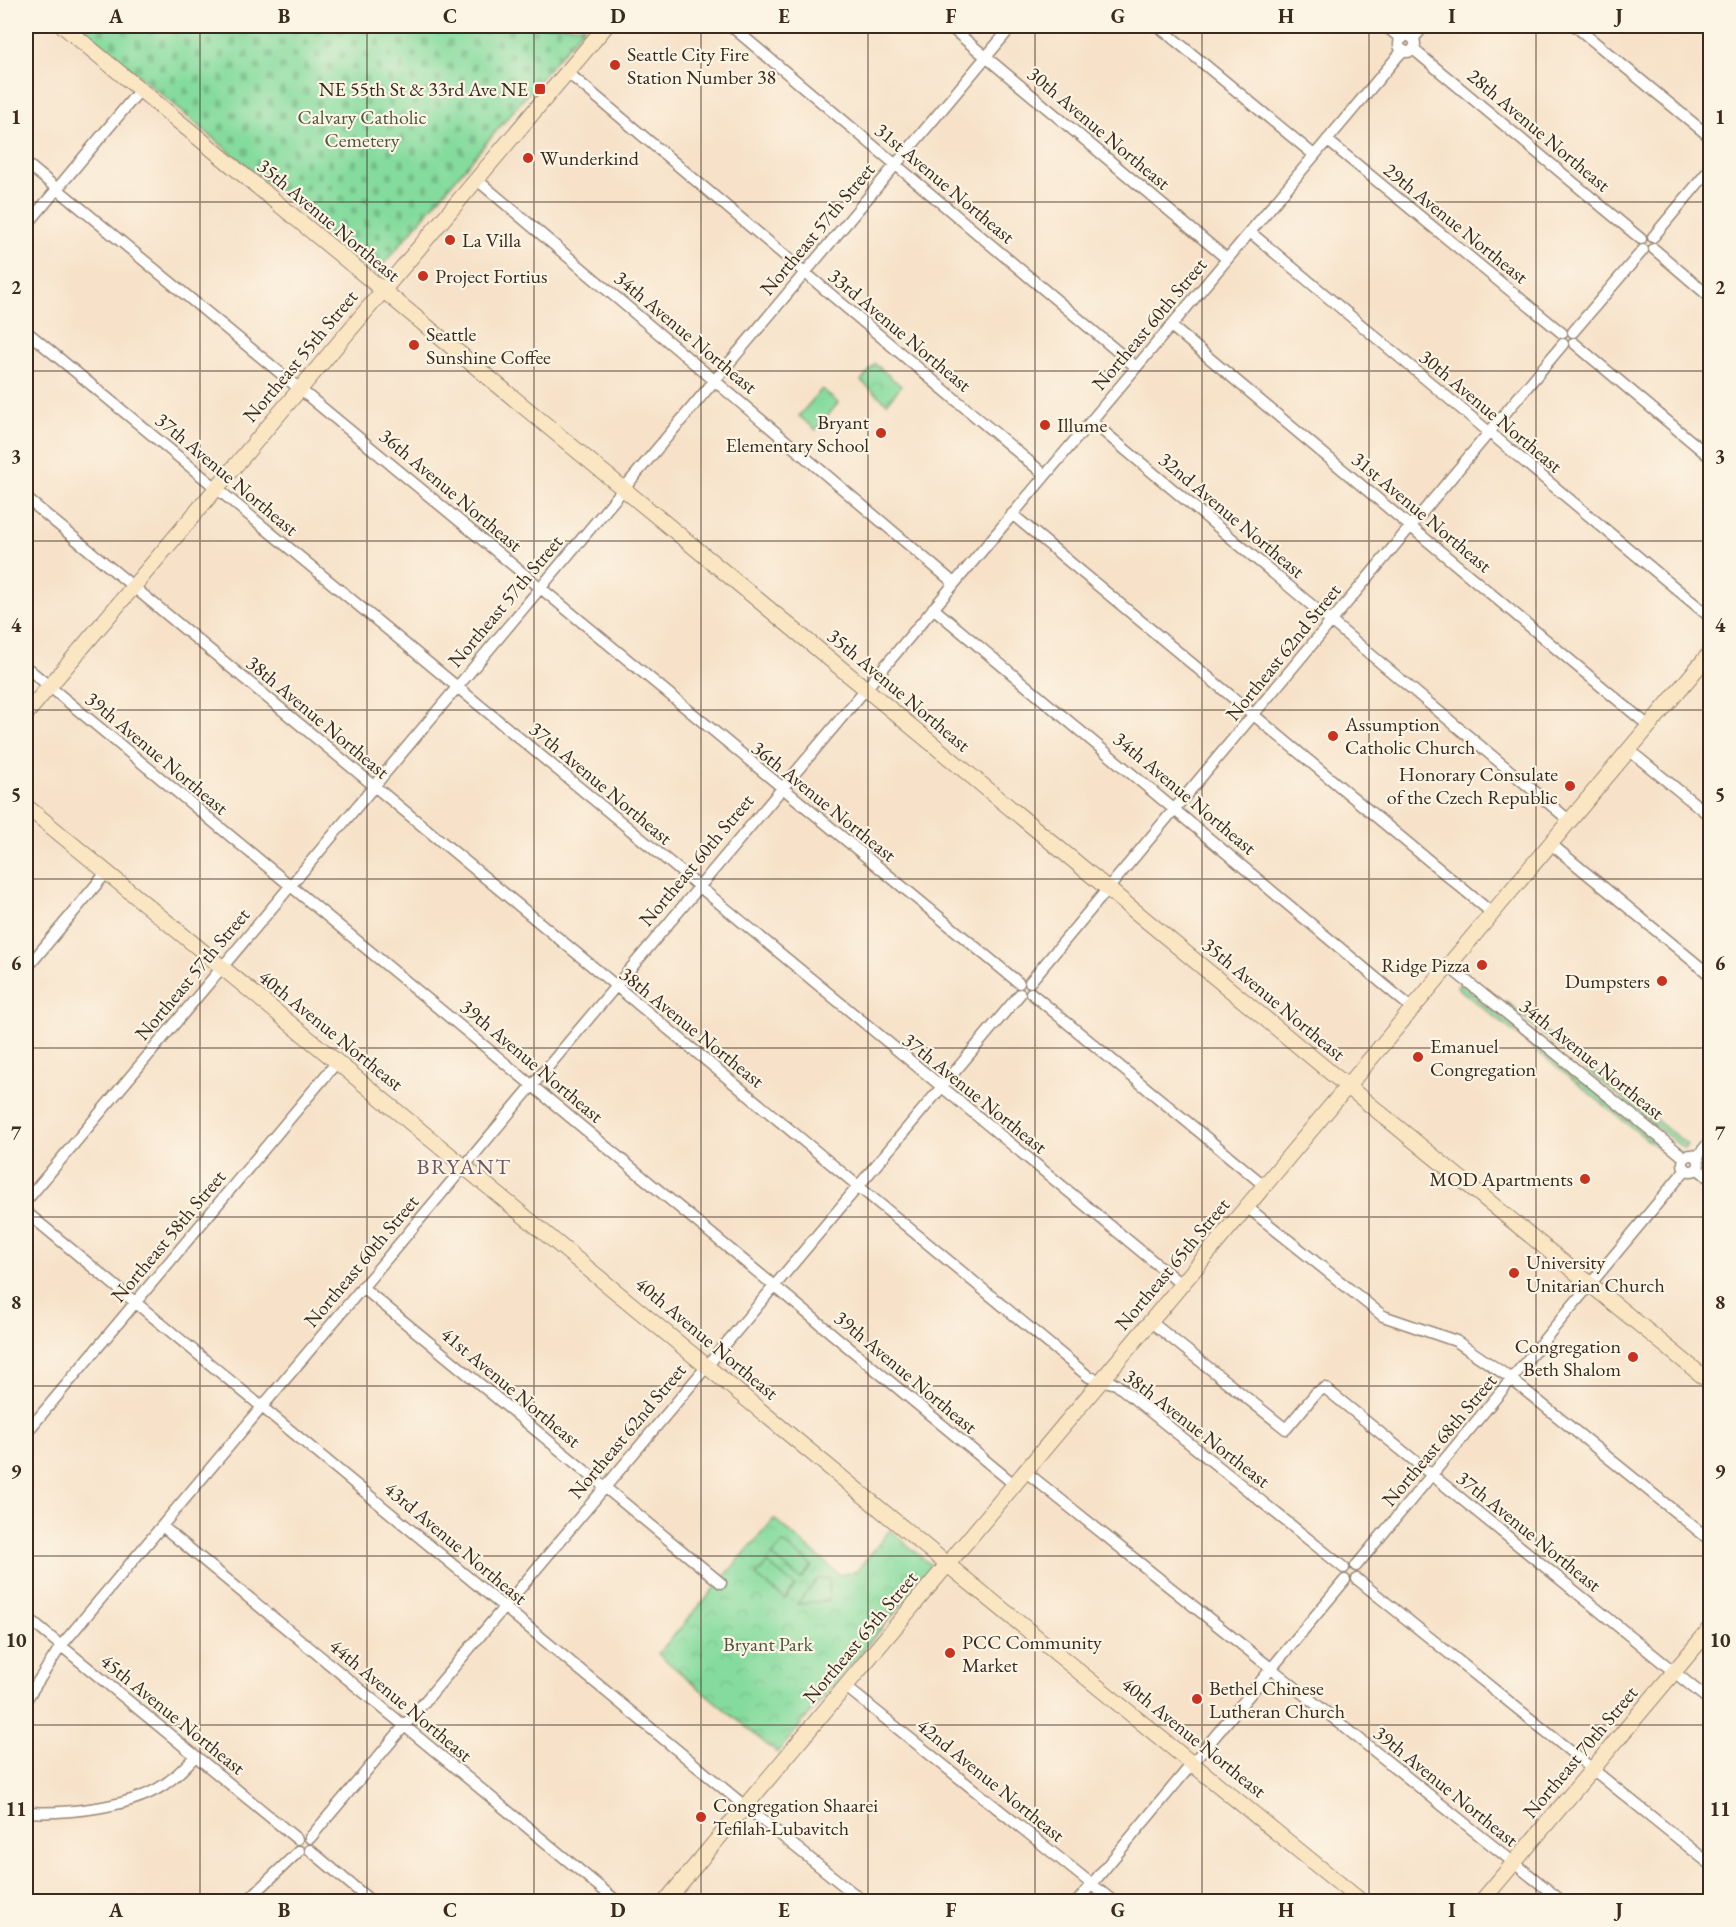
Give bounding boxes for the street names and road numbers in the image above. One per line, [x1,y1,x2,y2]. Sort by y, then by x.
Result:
street label: 30th Avenue Northeast [1022,61,1176,196]
street label: 28th Avenue Northeast [1462,63,1616,198]
street label: 31st Avenue Northeast [870,117,1021,250]
street label: 35th Avenue Northeast [252,153,406,288]
street label: Northeast 57th Street [754,157,881,301]
street label: 29th Avenue Northeast [1378,157,1534,290]
street label: Northeast 60th Street [1086,252,1213,396]
street label: 33rd Avenue Northeast [823,263,977,398]
street label: 34th Avenue Northeast [609,265,763,400]
street label: Northeast 55th Street [237,284,364,428]
street label: 30th Avenue Northeast [1414,344,1568,479]
street label: 37th Avenue Northeast [150,407,304,542]
street label: 36th Avenue Northeast [374,423,528,558]
street label: 32nd Avenue Northeast [1154,446,1311,584]
street label: 31st Avenue Northeast [1347,446,1498,579]
street label: Northeast 57th Street [442,529,569,673]
street label: Northeast 62nd Street [1220,577,1347,726]
street label: 35th Avenue Northeast [822,623,976,758]
street label: 38th Avenue Northeast [241,650,395,785]
street label: 39th Avenue Northeast [80,686,234,821]
street label: 37th Avenue Northeast [524,716,678,851]
street label: 34th Avenue Northeast [1108,726,1262,861]
street label: 36th Avenue Northeast [746,735,902,868]
street label: Northeast 60th Street [633,788,760,932]
street label: Northeast 57th Street [129,902,256,1046]
street label: 35th Avenue Northeast [1197,932,1351,1067]
street label: 38th Avenue Northeast [614,961,770,1094]
street label: 40th Avenue Northeast [253,964,409,1097]
street label: 34th Avenue Northeast [1514,993,1670,1126]
street label: 39th Avenue Northeast [455,994,609,1129]
street label: 37th Avenue Northeast [897,1027,1053,1160]
street label: Northeast 58th Street [105,1164,232,1308]
street label: Northeast 60th Street [298,1189,425,1333]
street label: Northeast 65th Street [1109,1192,1236,1336]
street label: 40th Avenue Northeast [630,1271,784,1406]
street label: 39th Avenue Northeast [829,1305,983,1440]
street label: 41st Avenue Northeast [436,1321,587,1454]
street label: Northeast 62nd Street [563,1357,692,1504]
street label: 38th Avenue Northeast [1119,1363,1276,1494]
street label: Northeast 68th Street [1376,1368,1503,1512]
street label: 37th Avenue Northeast [1451,1465,1607,1598]
street label: 43rd Avenue Northeast [379,1476,533,1611]
street label: Northeast 65th Street [797,1565,924,1709]
street label: 44th Avenue Northeast [324,1633,478,1768]
street label: 45th Avenue Northeast [95,1648,251,1781]
street label: 40th Avenue Northeast [1116,1671,1272,1804]
street label: Northeast 70th Street [1517,1680,1644,1824]
street label: 42nd Avenue Northeast [912,1712,1071,1848]
street label: 39th Avenue Northeast [1368,1720,1524,1853]

